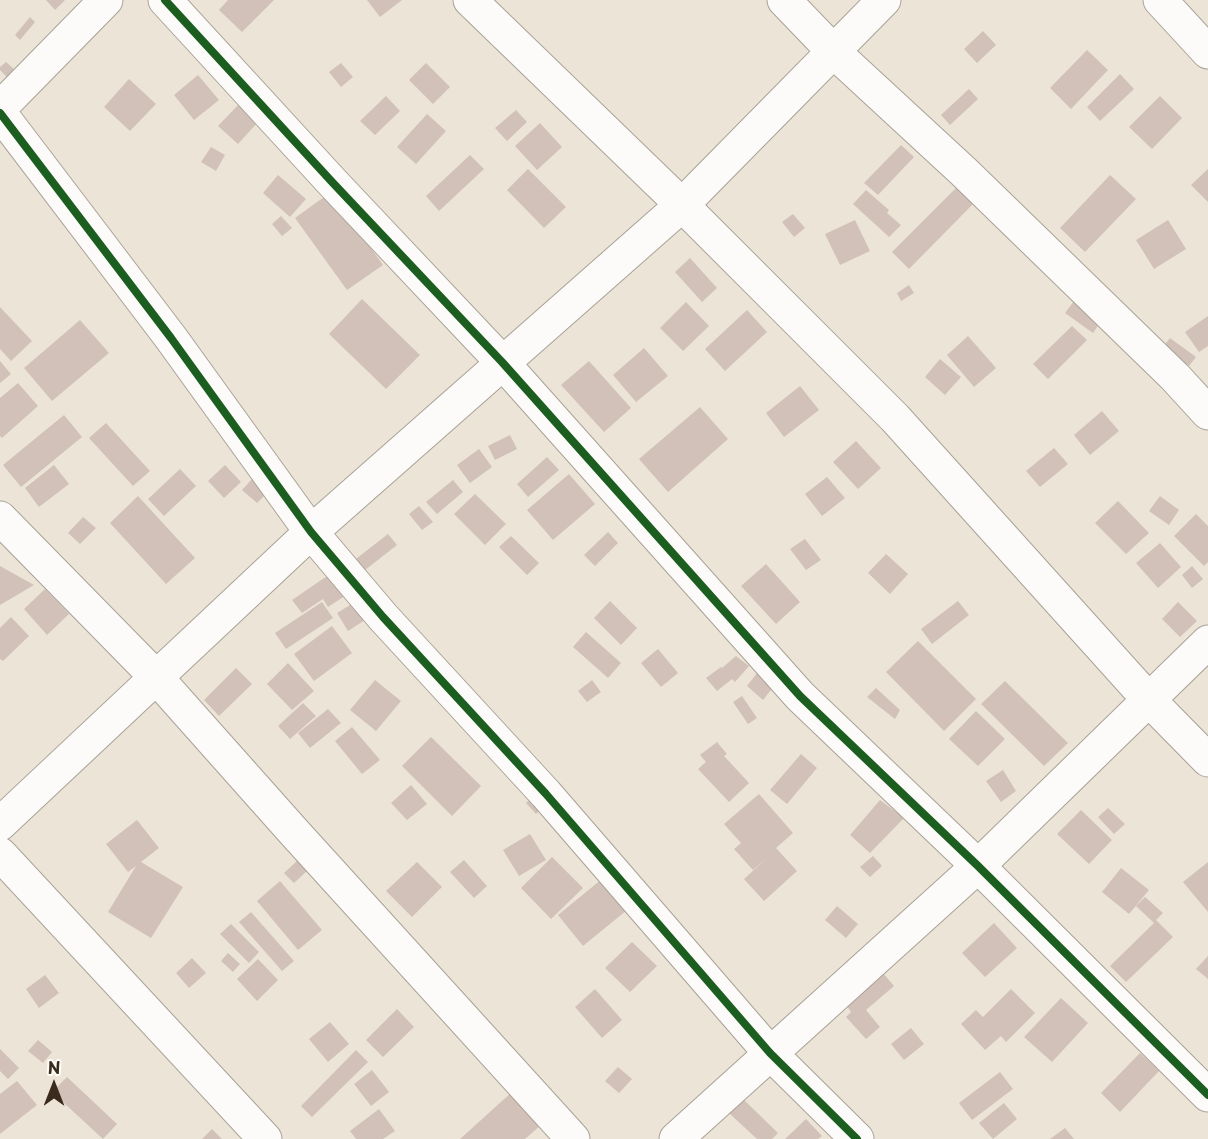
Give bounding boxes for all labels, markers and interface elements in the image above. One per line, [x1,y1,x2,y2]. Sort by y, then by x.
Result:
north arrow [24,1055,84,1115]
text: N [48,1055,60,1079]

